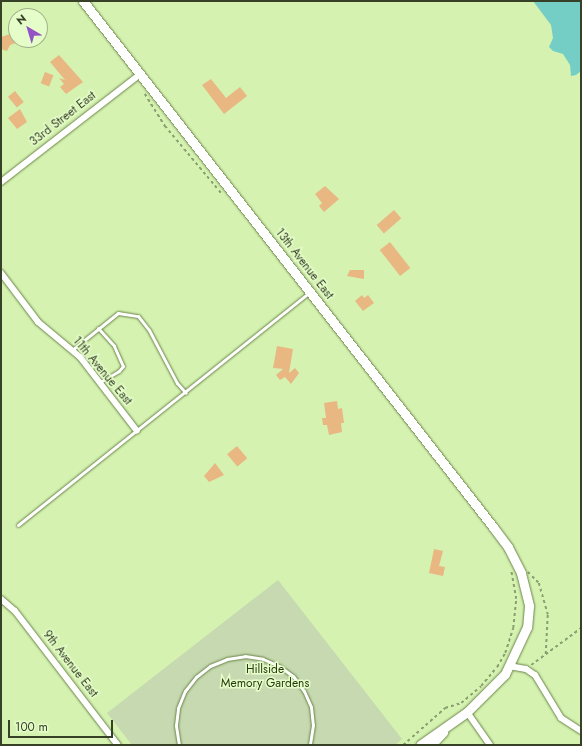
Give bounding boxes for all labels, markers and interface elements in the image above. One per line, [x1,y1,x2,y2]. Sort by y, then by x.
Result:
north arrow [8,8,48,48]
text: N [13,10,30,28]
street label: 33rd Street East [27,89,99,149]
street label: 13th Avenue East [272,226,336,302]
street label: 11th Avenue East [69,334,135,408]
street label: 9th Avenue East [39,628,101,700]
park label: Hillside Memory Gardens [221,663,309,691]
scale bar [10,712,115,738]
text: 100 m [15,718,48,736]

